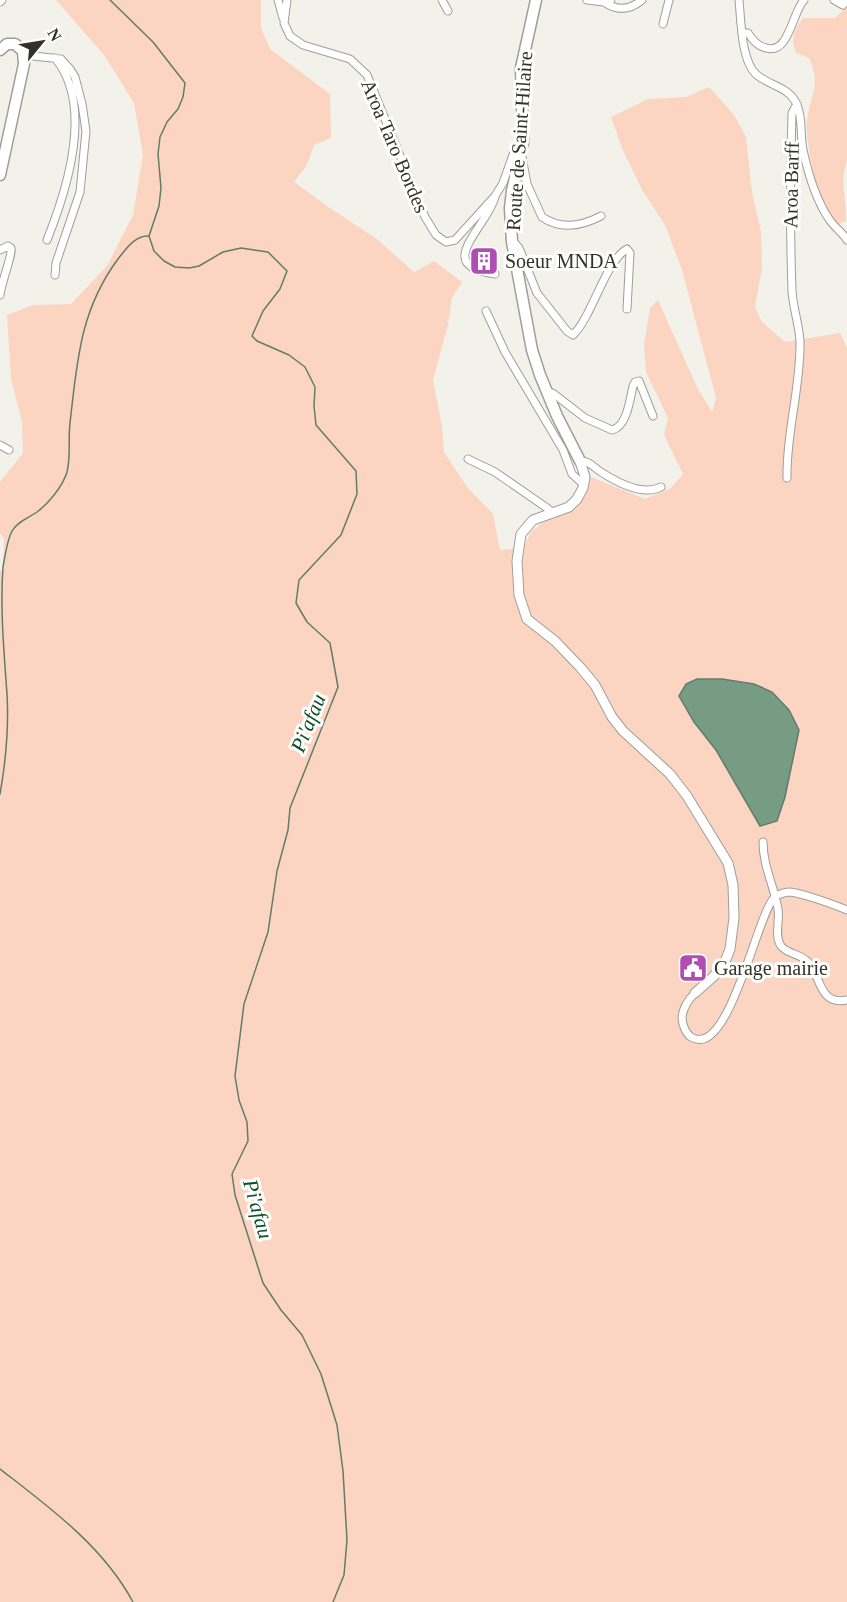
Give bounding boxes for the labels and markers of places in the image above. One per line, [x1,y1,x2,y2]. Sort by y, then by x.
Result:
building icon: Soeur MNDA [468,245,500,277]
place label: Soeur MNDA [505,250,618,272]
public building icon: Garage mairie [677,952,709,984]
place label: Garage mairie [714,957,828,980]

